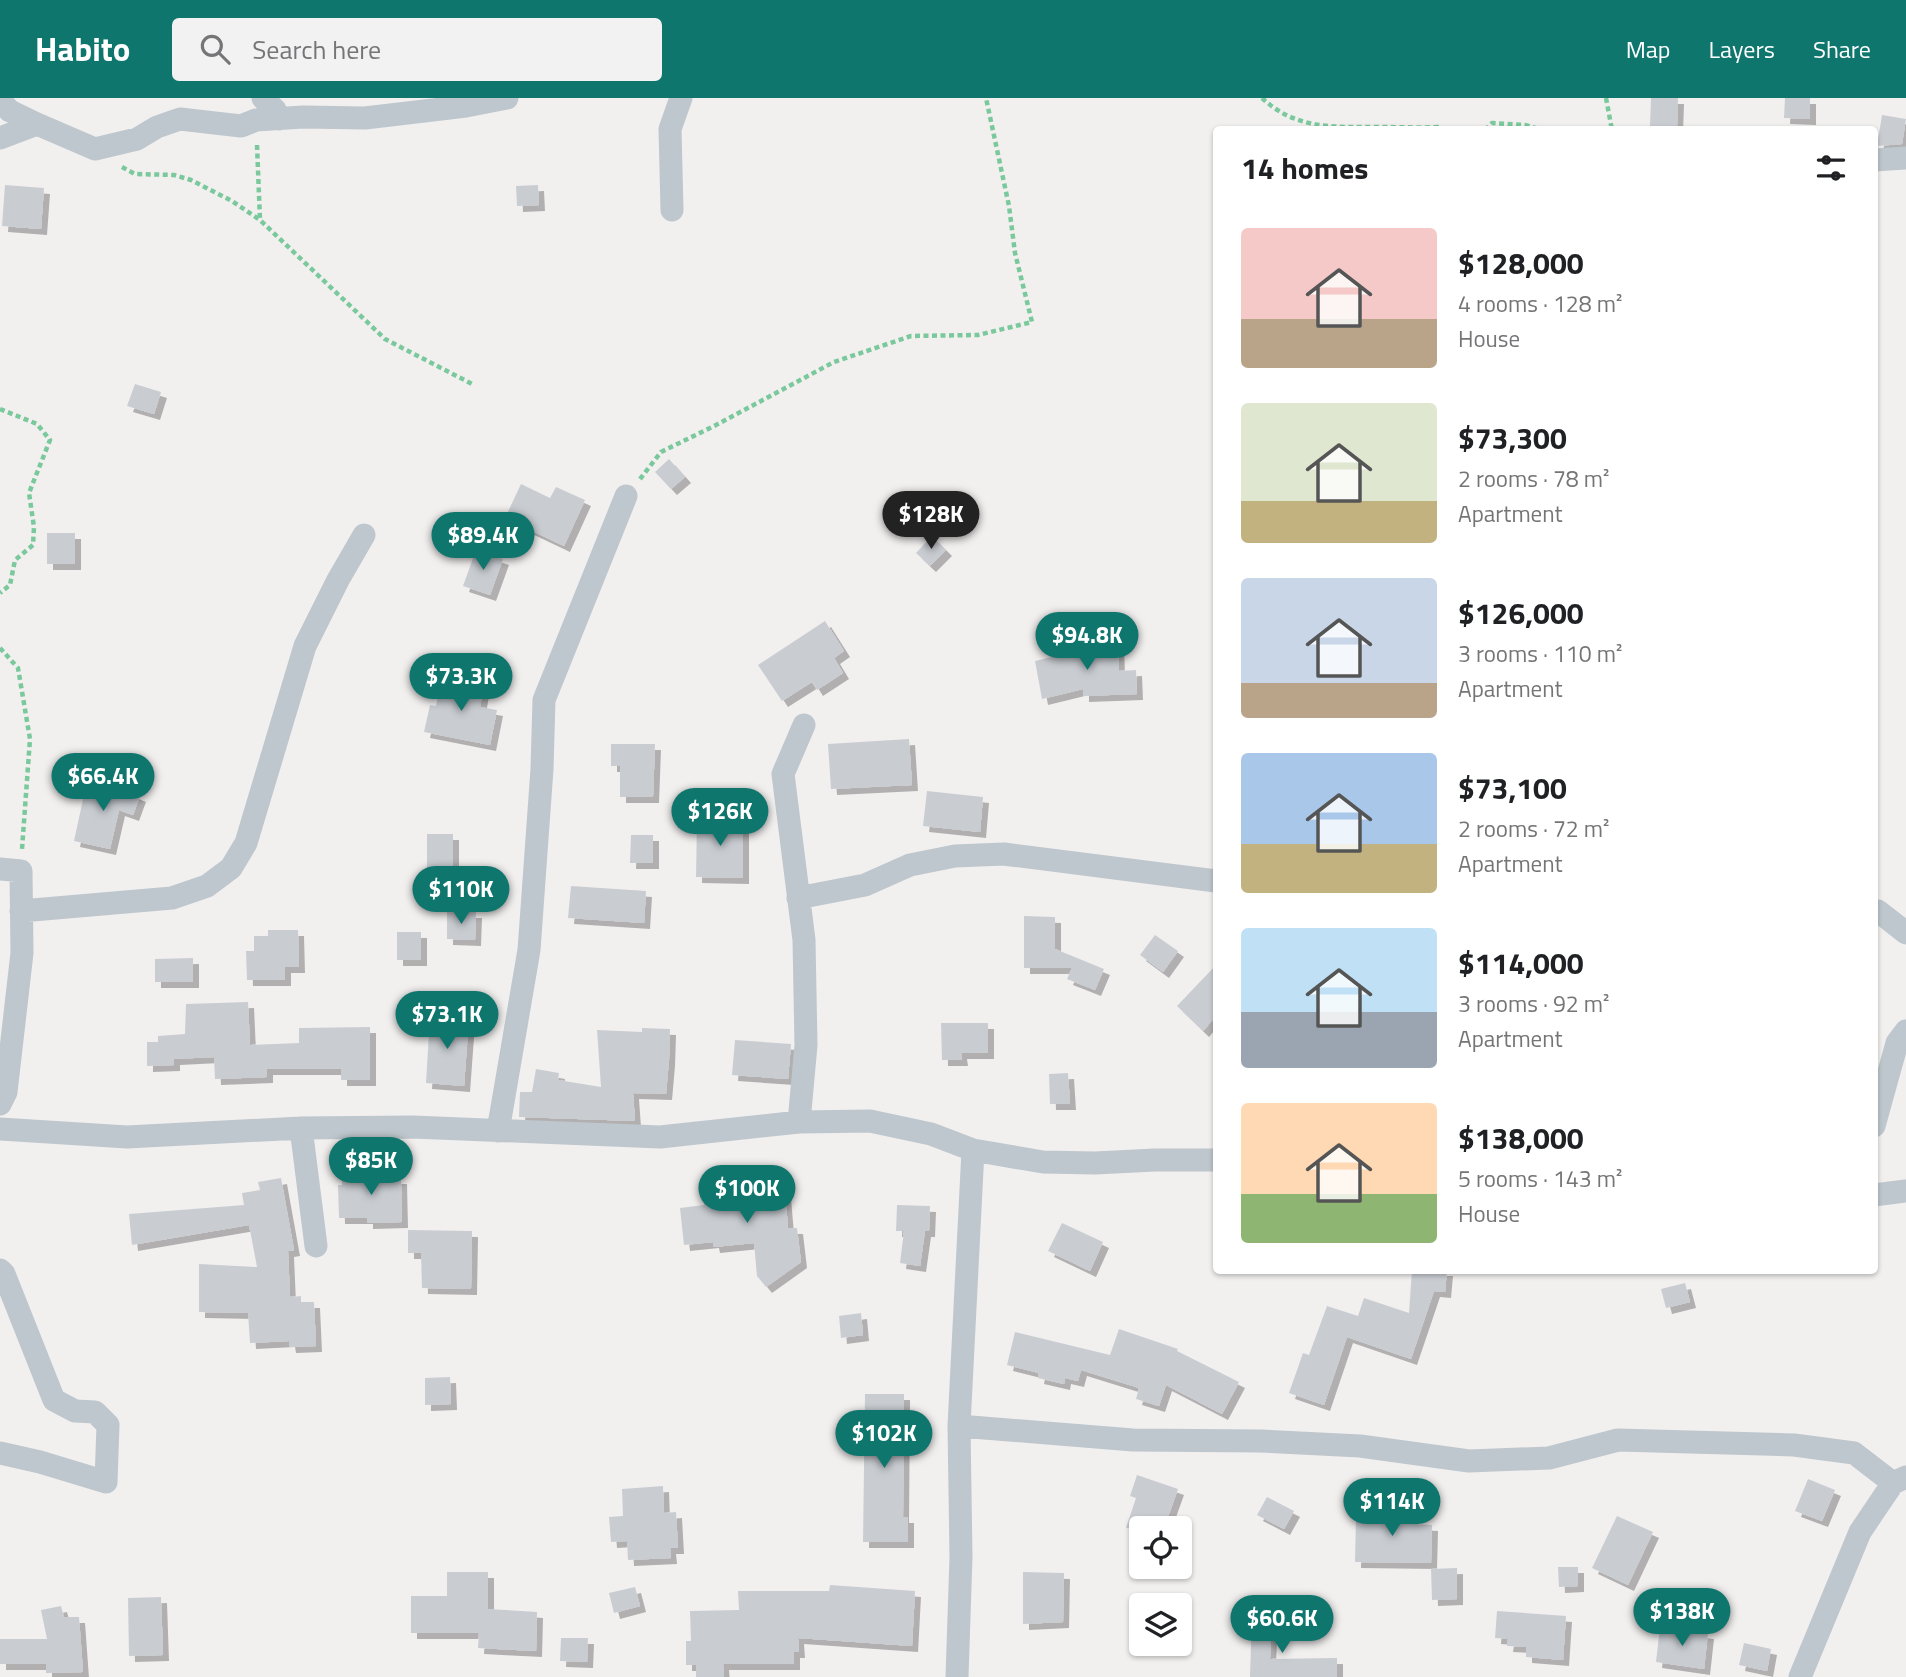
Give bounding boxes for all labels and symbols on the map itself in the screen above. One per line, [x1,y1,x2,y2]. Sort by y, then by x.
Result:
pin: $128K [882,491,980,551]
pin: $89.4K [426,512,540,572]
pin: $94.8K [1030,612,1144,672]
pin: $73.3K [404,654,518,713]
pin: $66.4K [46,754,160,813]
pin: $126K [671,788,769,848]
pin: $110K [412,866,510,926]
pin: $73.1K [390,992,504,1051]
pin: $85K [330,1138,412,1197]
pin: $100K [698,1166,796,1225]
pin: $102K [835,1410,933,1470]
pin: $114K [1343,1478,1441,1538]
pin: $138K [1633,1588,1731,1648]
pin: $60.6K [1225,1596,1339,1655]

